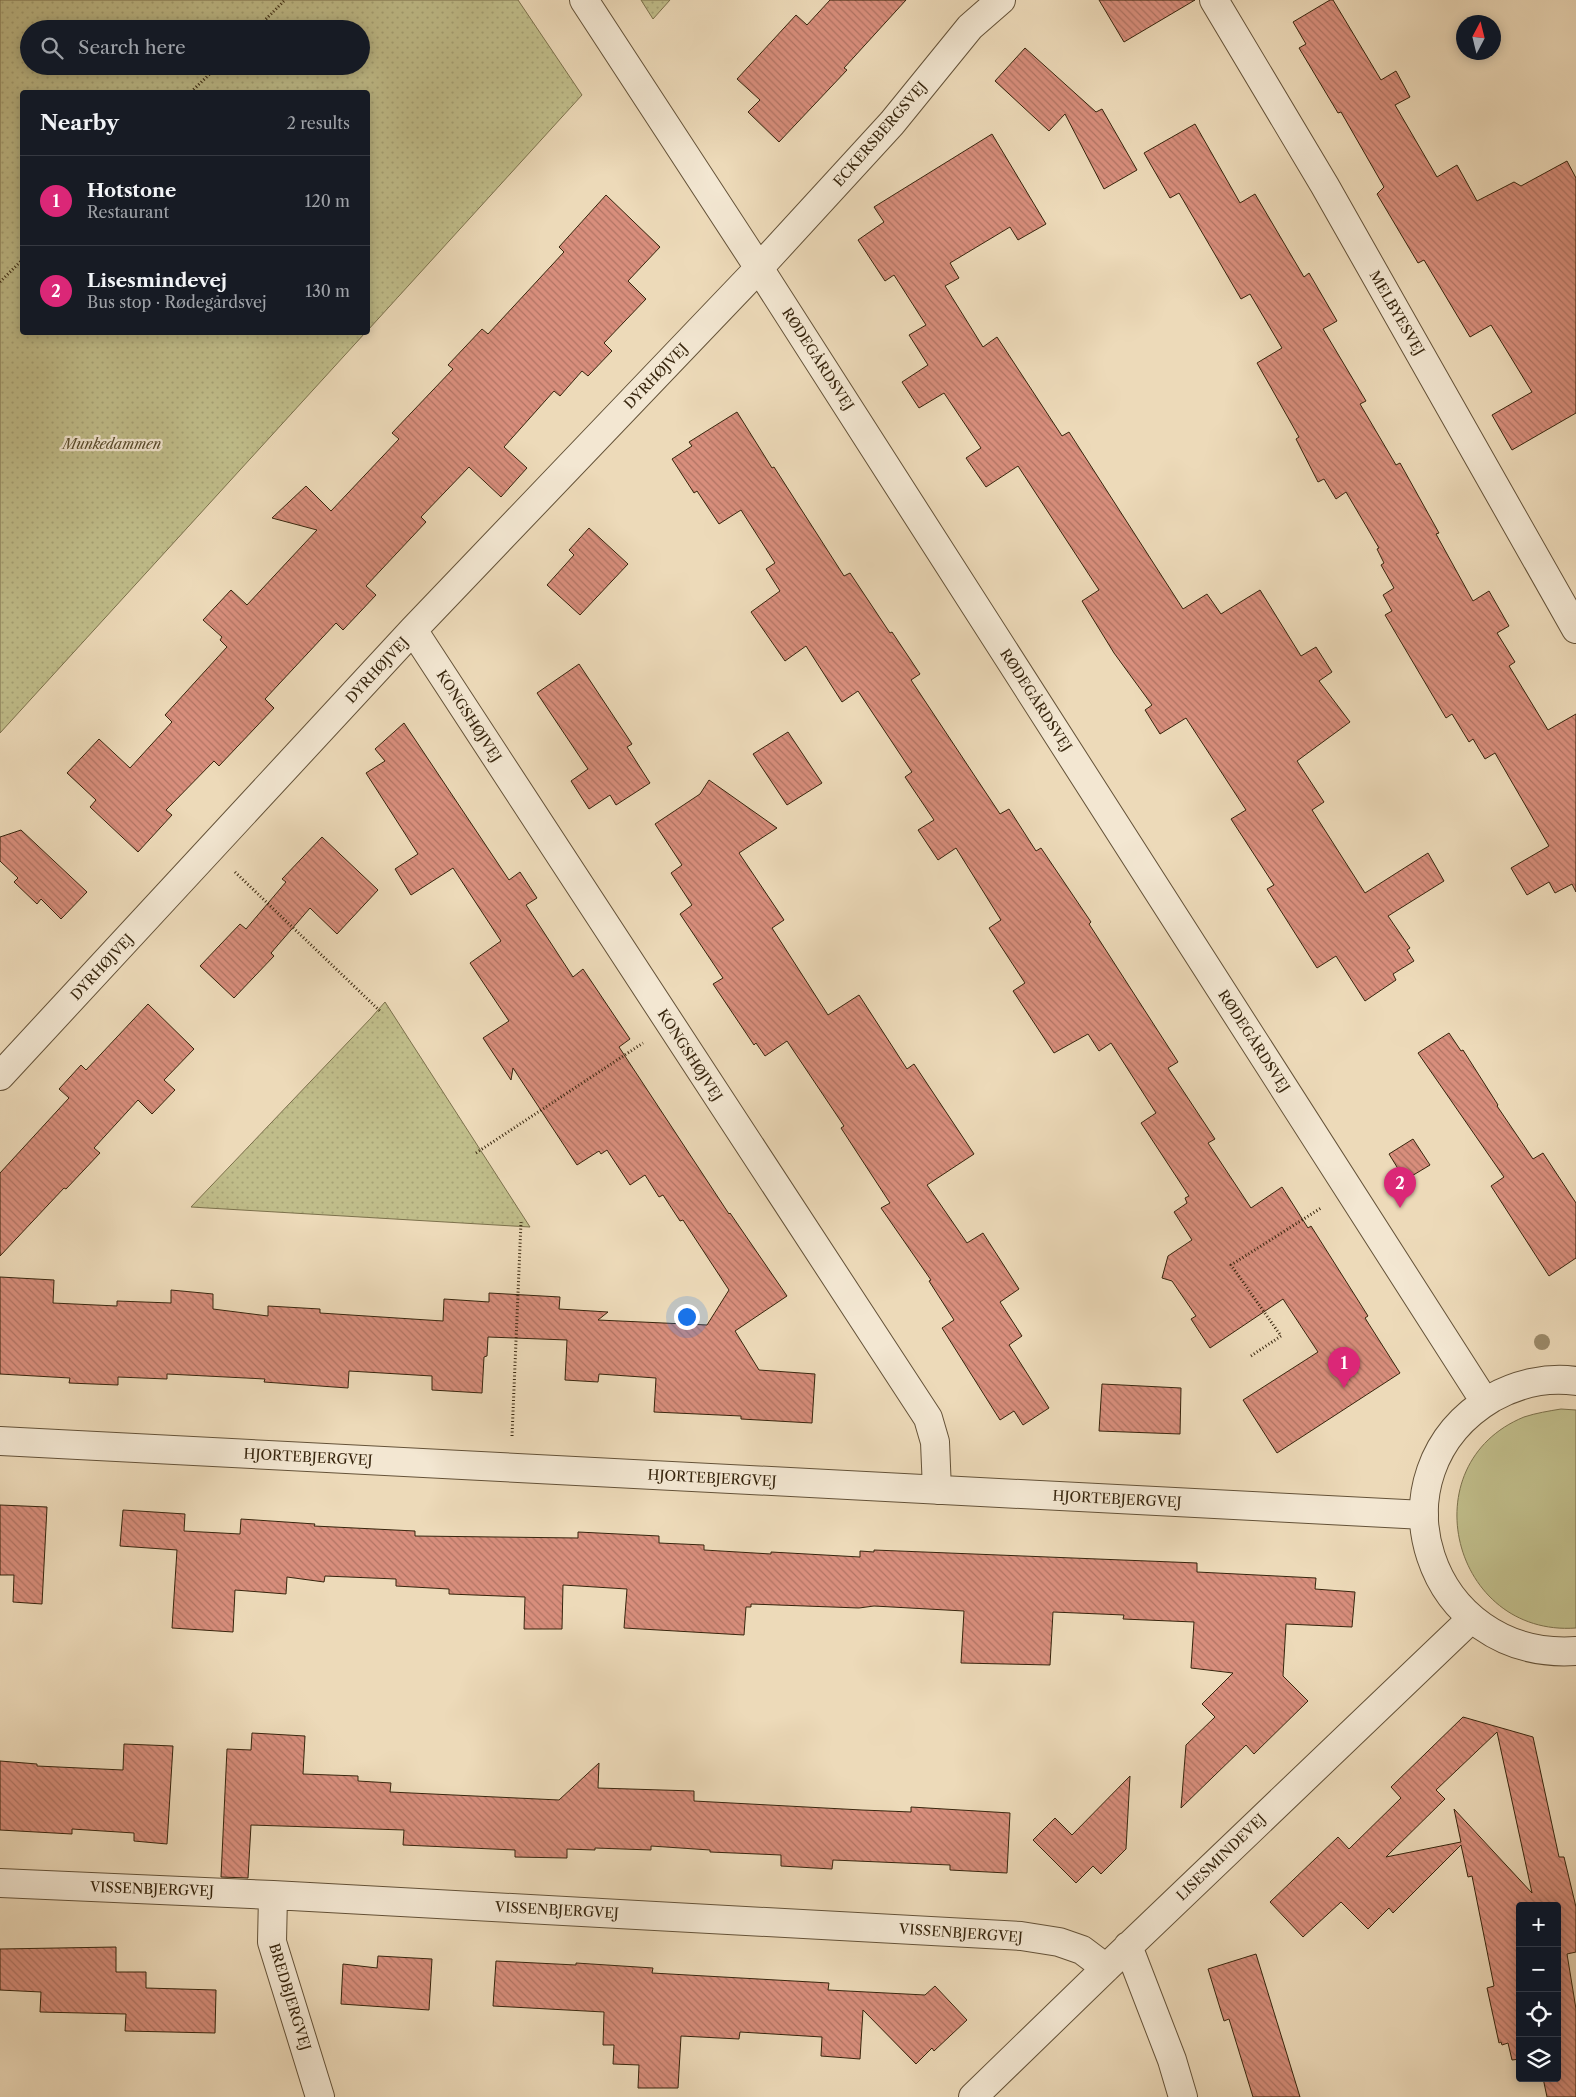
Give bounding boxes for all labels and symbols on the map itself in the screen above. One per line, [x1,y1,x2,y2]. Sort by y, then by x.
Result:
north arrow [1456,15,1501,60]
street label: ECKERSBERGSVEJ [829,78,931,190]
street label: MELBYESVEJ [1365,267,1429,359]
street label: RØDEGÅRDSVEJ [778,304,859,414]
street label: DYRHØJVEJ [620,339,692,413]
park label: Munkedammen [61,435,161,453]
street label: DYRHØJVEJ [342,633,412,707]
street label: RØDEGÅRDSVEJ [996,645,1077,755]
street label: KONGSHØJVEJ [433,667,505,765]
street label: DYRHØJVEJ [67,930,137,1004]
street label: RØDEGÅRDSVEJ [1214,986,1295,1096]
street label: KONGSHØJVEJ [654,1006,726,1104]
pin: 2 [1384,1167,1416,1208]
your location [674,1304,700,1330]
pin: 1 [1328,1347,1360,1388]
street label: HJORTEBJERGVEJ [243,1445,373,1469]
street label: HJORTEBJERGVEJ [647,1466,777,1490]
street label: HJORTEBJERGVEJ [1052,1487,1182,1511]
street label: LISESMINDEVEJ [1172,1810,1270,1904]
street label: VISSENBJERGVEJ [89,1878,214,1900]
street label: VISSENBJERGVEJ [494,1898,619,1922]
street label: VISSENBJERGVEJ [898,1920,1023,1946]
street label: BREDBJERGVEJ [265,1941,315,2053]

